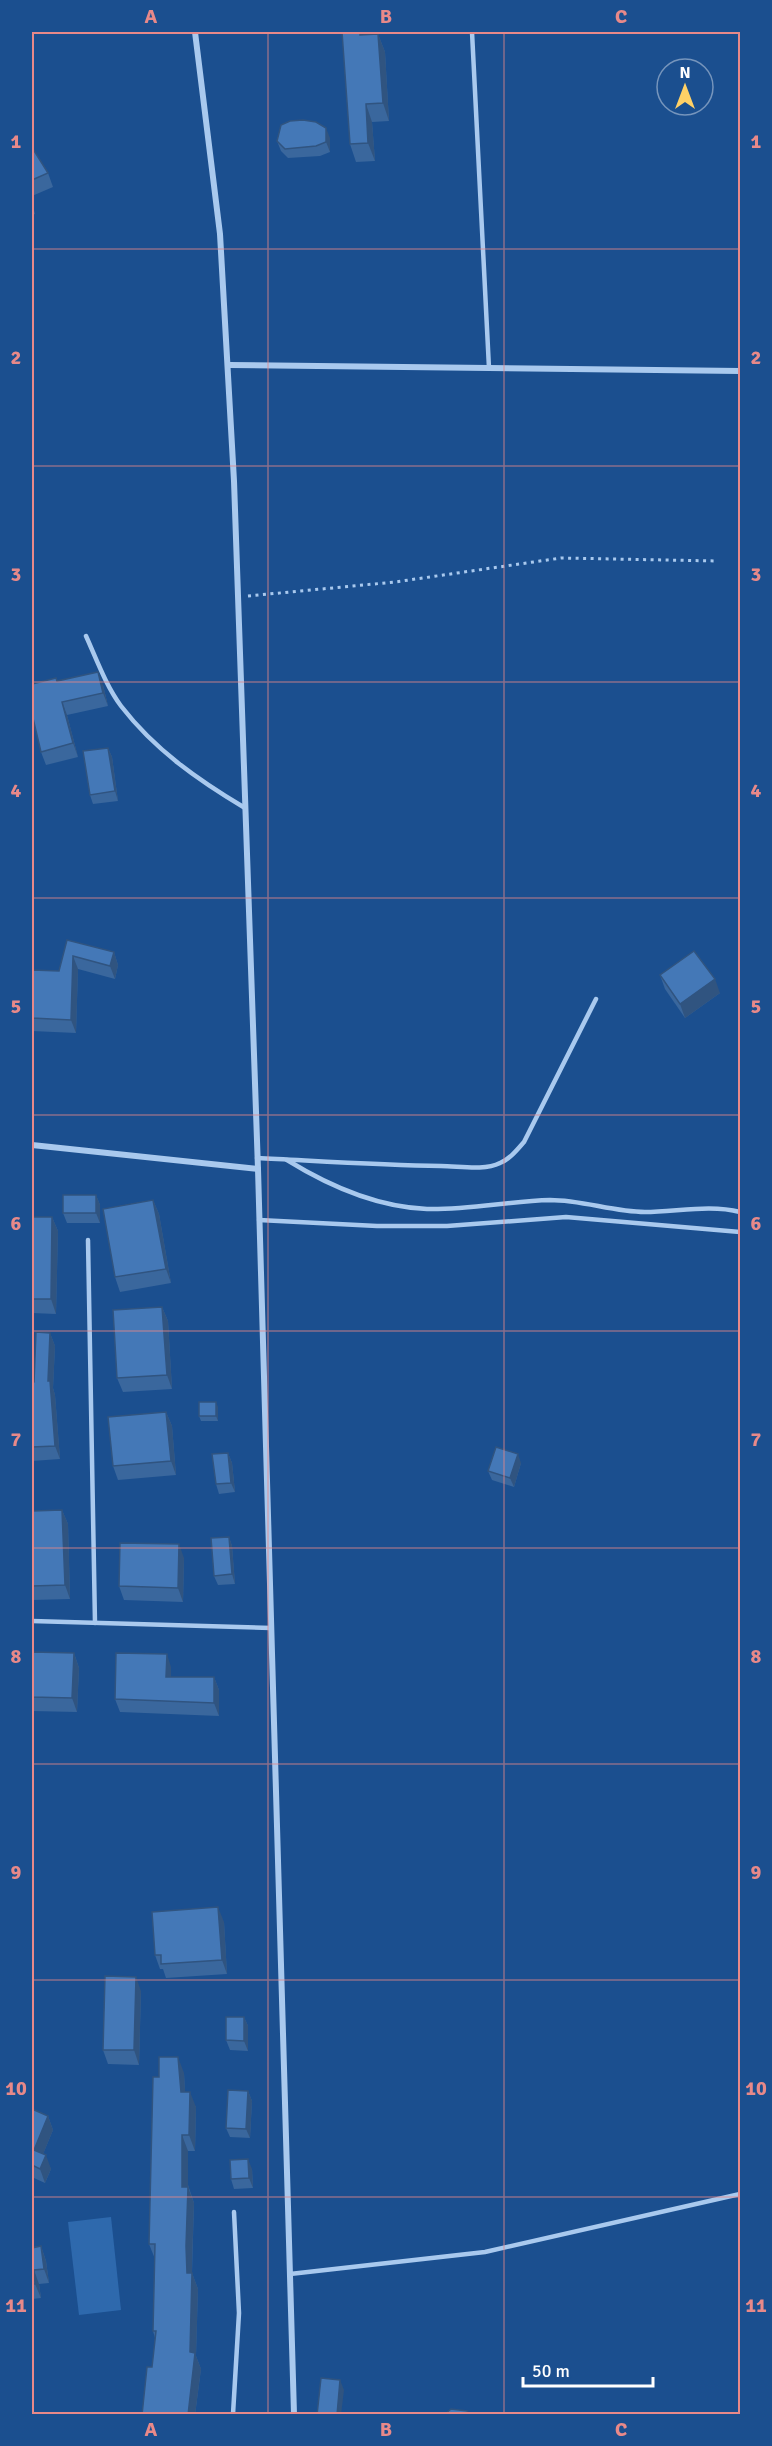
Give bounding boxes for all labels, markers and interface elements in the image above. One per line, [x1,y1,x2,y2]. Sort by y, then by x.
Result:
text: A [145,4,158,29]
text: B [380,4,392,29]
text: C [615,4,627,29]
north arrow [655,57,715,117]
text: N [679,63,691,83]
text: 1 [11,129,22,154]
text: 1 [751,129,762,154]
text: 2 [11,345,21,370]
text: 2 [751,345,761,370]
text: 3 [11,562,21,587]
text: 3 [751,562,761,587]
text: 4 [11,778,22,803]
text: 4 [751,778,762,803]
text: 5 [11,994,21,1019]
text: 5 [751,994,761,1019]
text: 6 [11,1211,22,1236]
text: 6 [751,1211,762,1236]
text: 7 [11,1427,22,1452]
text: 7 [751,1427,762,1452]
text: 8 [11,1644,22,1669]
text: 8 [751,1644,762,1669]
text: 9 [11,1860,22,1885]
text: 9 [751,1860,762,1885]
text: 10 [5,2076,27,2101]
text: 10 [745,2076,767,2101]
text: 11 [5,2293,27,2318]
text: 11 [745,2293,767,2318]
scale bar [523,2350,654,2388]
text: 50 m [532,2360,570,2382]
text: A [145,2417,158,2442]
text: B [380,2417,392,2442]
text: C [615,2417,627,2442]

